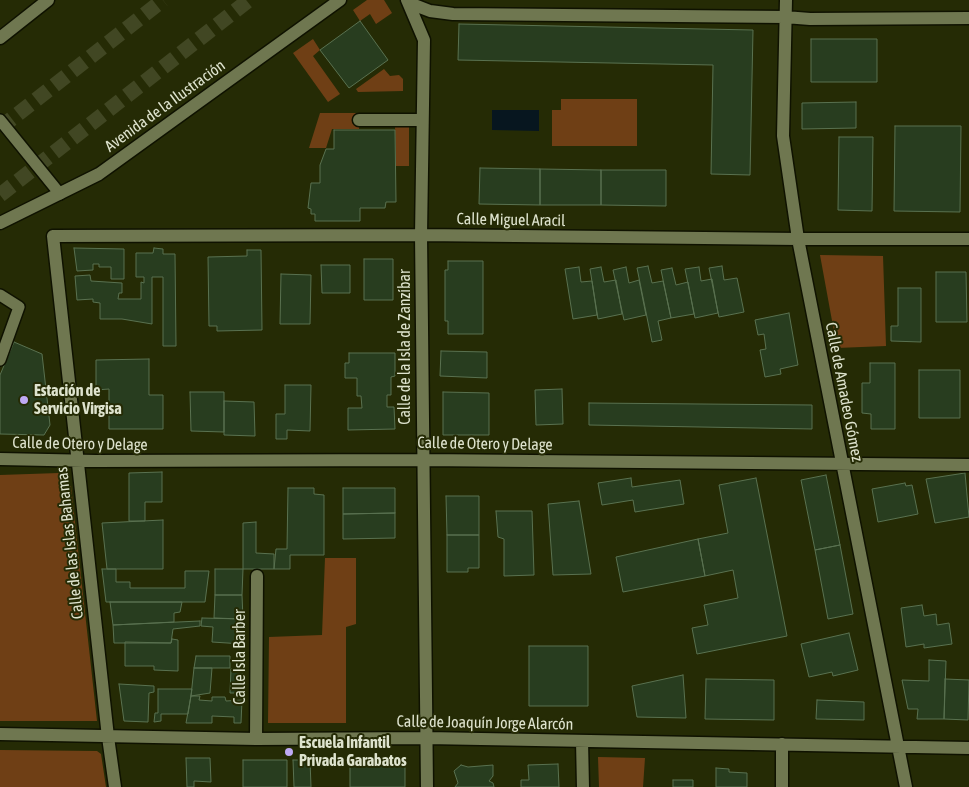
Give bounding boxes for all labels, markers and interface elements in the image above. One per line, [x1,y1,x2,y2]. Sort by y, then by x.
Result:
street label: Avenida de la Ilustración [101,56,229,156]
street label: Calle Miguel Aracil [457,209,565,231]
street label: Calle de la Isla de Zanzíbar [395,269,415,425]
street label: Calle de Amadeo Gómez [821,321,867,463]
place label: Estación de Servicio Virgisa [34,381,122,419]
marker: Estación de Servicio Virgisa [18,394,30,406]
street label: Calle de Otero y Delage [12,433,148,455]
street label: Calle de Otero y Delage [417,433,553,455]
street label: Calle de las Islas Bahamas [52,466,88,620]
street label: Calle Isla Barber [230,609,250,705]
street label: Calle de Joaquín Jorge Alarcón [396,712,574,734]
place label: Escuela Infantil Privada Garabatos [299,733,407,771]
marker: Escuela Infantil Privada Garabatos [283,746,295,758]

